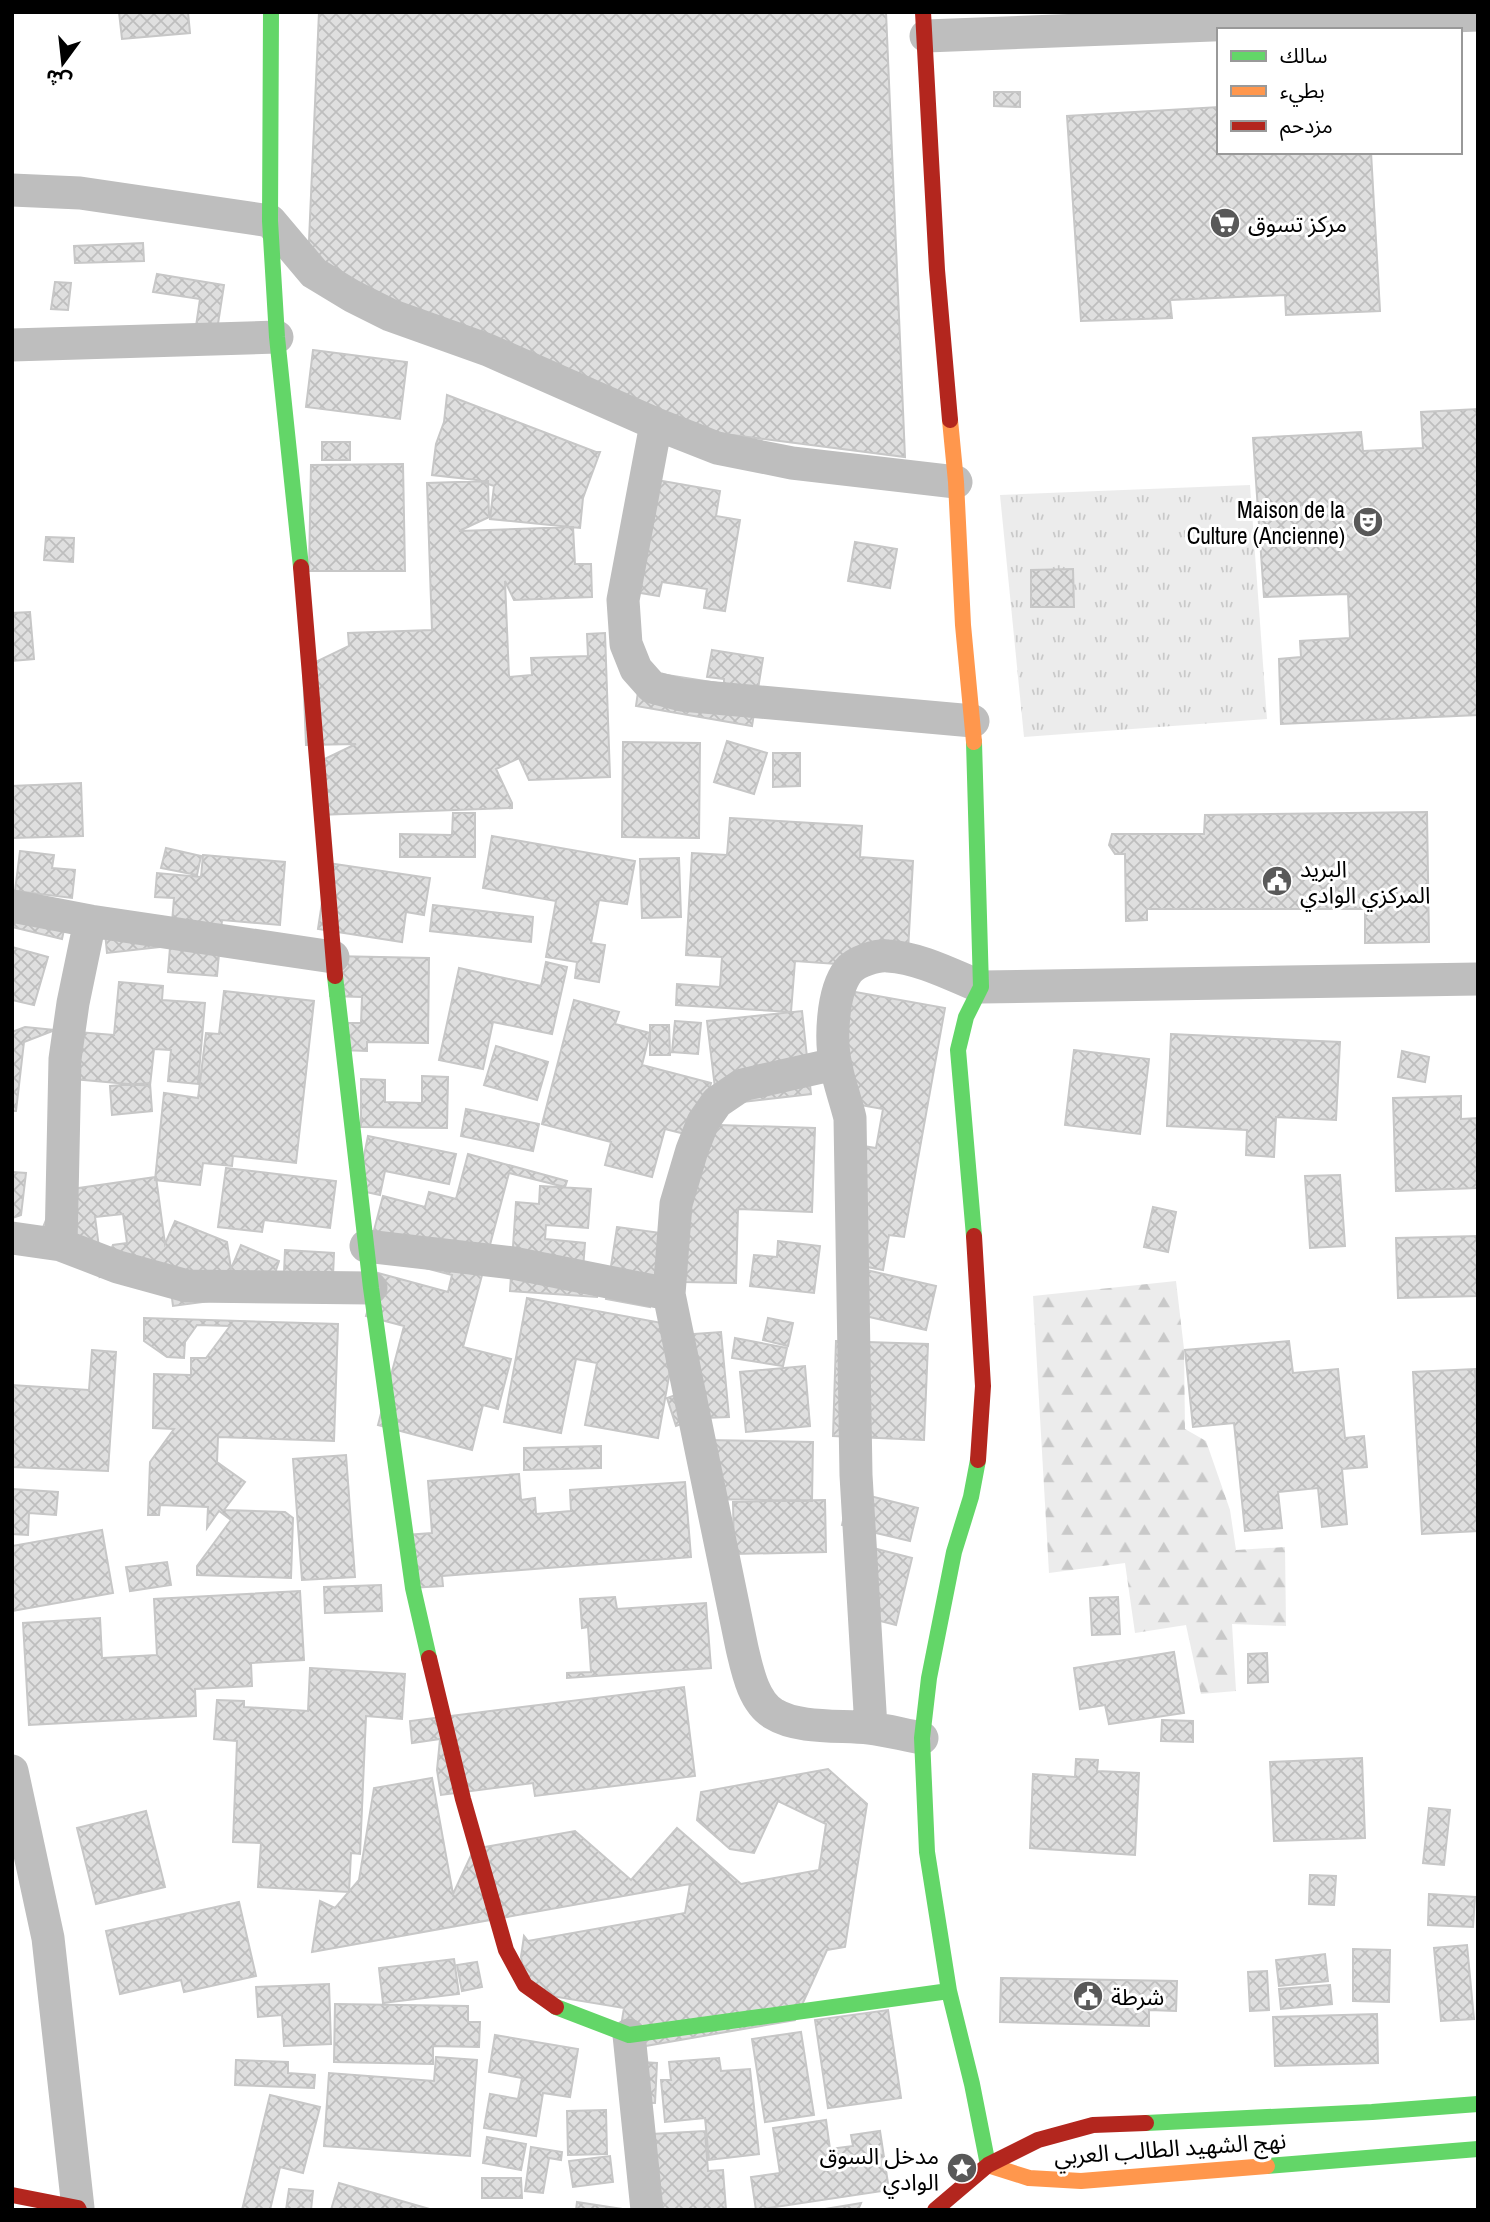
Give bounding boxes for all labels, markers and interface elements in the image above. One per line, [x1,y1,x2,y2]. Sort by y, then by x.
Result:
north arrow [28,28,98,98]
legend [1217,28,1462,154]
text: سالك [1280,41,1327,70]
text: ش [43,63,75,95]
text: بطيء [1280,76,1325,107]
text: مزدحم [1280,111,1333,141]
supermarket icon: مركز تسوق [1208,206,1242,240]
place label: مركز تسوق [1248,208,1347,239]
place label: Maison de la Culture (Ancienne) [1187,494,1345,551]
theatre icon: Maison de la Culture (Ancienne) [1351,505,1385,539]
place label: البريد المركزي الوادي [1300,853,1430,912]
public building icon: البريد المركزي الوادي [1260,864,1294,898]
public building icon: شرطة [1071,1979,1105,2013]
place label: شرطة [1111,1981,1164,2012]
street label: نهج الشهيد الطالب العربي [1053,2124,1287,2174]
place label: مدخل السوق الوادي [819,2140,939,2199]
place icon: مدخل السوق الوادي [945,2151,979,2185]

